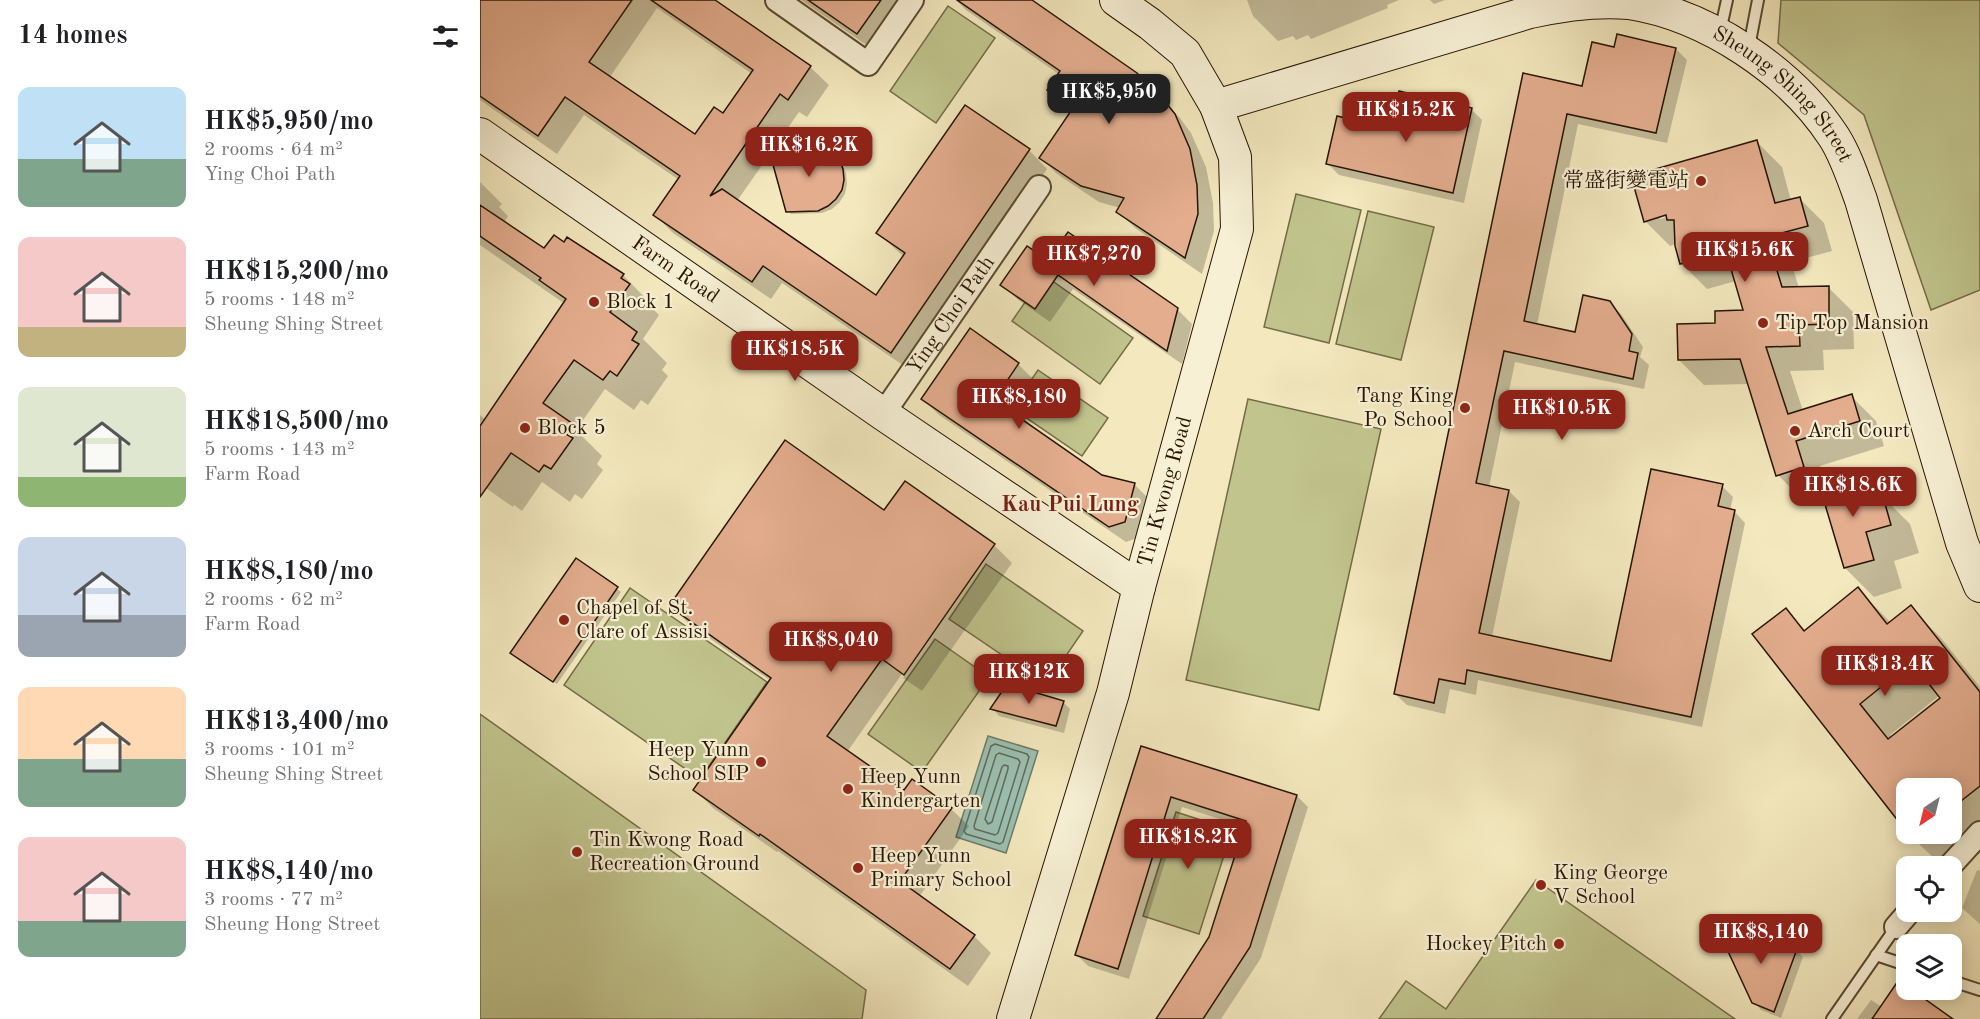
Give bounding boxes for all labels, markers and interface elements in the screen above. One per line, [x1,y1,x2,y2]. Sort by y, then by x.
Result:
icon: filters [429,20,462,53]
text: 14 homes [18,23,127,49]
street label: Sheung Shing Street [1709,23,1856,165]
pin: HK$5,950 [1047,74,1171,125]
text: HK$5,950 [1061,83,1157,103]
pin: HK$15.2K [1344,92,1468,143]
text: HK$15.2K [1356,101,1456,121]
text: HK$5,950/mo [204,109,374,135]
icon: home [66,111,138,183]
pin: HK$16.2K [747,127,871,178]
text: HK$16.2K [759,136,859,156]
text: 2 rooms · 64 m² [204,140,343,160]
text: Ying Choi Path [204,165,336,185]
place label: 常盛街變電站 [1563,169,1689,192]
marker: 常盛街變電站 [1694,174,1708,188]
street label: Farm Road [628,232,723,307]
pin: HK$15.6K [1683,232,1807,283]
pin: HK$7,270 [1032,236,1156,287]
text: HK$15.6K [1695,241,1795,261]
text: HK$7,270 [1046,245,1142,265]
street label: Ying Choi Path [903,252,999,378]
text: HK$15,200/mo [204,259,389,285]
icon: home [66,261,138,333]
text: 5 rooms · 148 m² [204,290,354,310]
place label: Block 1 [606,292,675,313]
marker: Block 1 [587,295,601,309]
place label: Tip Top Mansion [1775,313,1929,334]
text: Sheung Shing Street [204,315,383,335]
marker: Tip Top Mansion [1756,316,1770,330]
pin: HK$18.5K [733,331,857,382]
text: HK$18.5K [745,340,845,360]
pin: HK$8,180 [957,379,1081,430]
place label: Tang King Po School [1356,386,1454,431]
text: HK$8,180 [971,388,1067,408]
pin: HK$10.5K [1500,390,1624,441]
text: HK$10.5K [1512,399,1612,419]
marker: Tang King Po School [1458,401,1472,415]
text: HK$18,500/mo [204,409,389,435]
icon: home [66,411,138,483]
street label: Tin Kwong Road [1135,414,1196,569]
place label: Block 5 [537,418,606,439]
marker: Block 5 [518,421,532,435]
place label: Arch Court [1807,421,1910,442]
marker: Arch Court [1788,424,1802,438]
text: 5 rooms · 143 m² [204,440,354,460]
text: Farm Road [204,465,300,485]
pin: HK$18.6K [1791,467,1915,518]
text: HK$18.6K [1803,476,1903,496]
district label: Kau Pui Lung [1001,494,1139,516]
text: HK$8,180/mo [204,559,374,585]
icon: home [66,561,138,633]
text: 2 rooms · 62 m² [204,590,343,610]
place label: Chapel of St. Clare of Assisi [576,598,708,643]
marker: Chapel of St. Clare of Assisi [557,613,571,627]
text: Farm Road [204,615,300,635]
pin: HK$8,040 [769,622,893,673]
text: HK$8,040 [783,631,879,651]
pin: HK$13.4K [1823,646,1947,697]
pin: HK$12K [980,654,1078,705]
text: HK$13.4K [1835,655,1935,675]
text: HK$12K [988,663,1070,683]
text: HK$13,400/mo [204,709,389,735]
icon: home [66,711,138,783]
text: 3 rooms · 101 m² [204,740,354,760]
place label: Heep Yunn School SIP [647,740,749,785]
marker: Heep Yunn School SIP [754,755,768,769]
text: Sheung Shing Street [204,765,383,785]
place label: Heep Yunn Kindergarten [860,767,981,812]
north arrow [1896,778,1962,844]
map controls [1896,778,1962,1000]
marker: Heep Yunn Kindergarten [841,782,855,796]
pin: HK$18.2K [1126,819,1250,870]
text: HK$18.2K [1138,828,1238,848]
place label: Tin Kwong Road Recreation Ground [589,830,760,875]
marker: Tin Kwong Road Recreation Ground [570,845,584,859]
place label: Heep Yunn Primary School [870,846,1012,891]
button: locate [1896,856,1962,922]
text: HK$8,140/mo [204,859,374,885]
icon: home [66,861,138,933]
marker: Heep Yunn Primary School [851,861,865,875]
place label: King George V School [1553,863,1668,908]
marker: King George V School [1534,878,1548,892]
text: 3 rooms · 77 m² [204,890,343,910]
pin: HK$8,140 [1699,914,1823,965]
text: Sheung Hong Street [204,915,380,935]
text: HK$8,140 [1713,923,1809,943]
place label: Hockey Pitch [1425,934,1547,955]
button: layers [1896,934,1962,1000]
marker: Hockey Pitch [1552,937,1566,951]

